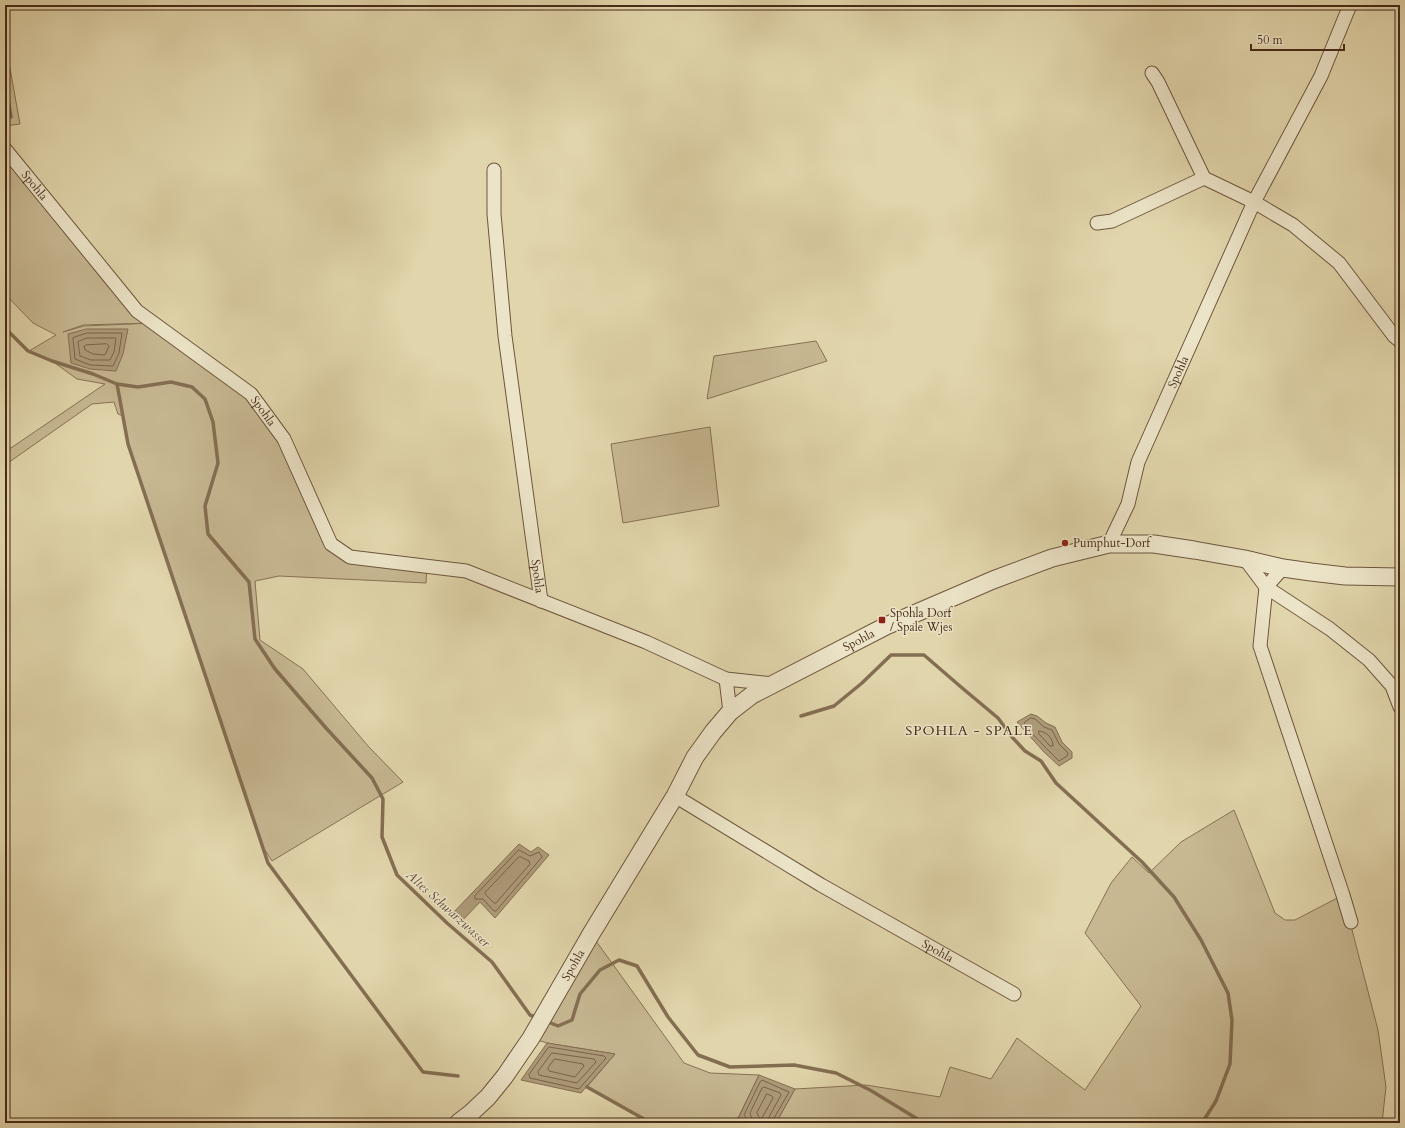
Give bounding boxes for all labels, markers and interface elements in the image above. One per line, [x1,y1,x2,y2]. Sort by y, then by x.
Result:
scale bar [1251,26,1344,52]
text: 50 m [1257,32,1284,48]
street label: Spohla [18,167,52,204]
street label: Spohla [1164,353,1193,391]
street label: Spohla [247,393,280,430]
place label: Pumphut-Dorf [1073,535,1152,551]
marker: Pumphut-Dorf [1060,538,1070,548]
street label: Spohla [527,558,548,595]
place label: Spohla Dorf / Spale Wjes [890,605,954,635]
marker: Spohla Dorf / Spale Wjes [877,615,887,625]
street label: Spohla [840,625,878,655]
district label: SPOHLA - SPALE [905,721,1033,740]
water label: Altes Schwarzwasser [401,866,494,952]
street label: Spohla [919,936,957,967]
street label: Spohla [558,946,589,984]

